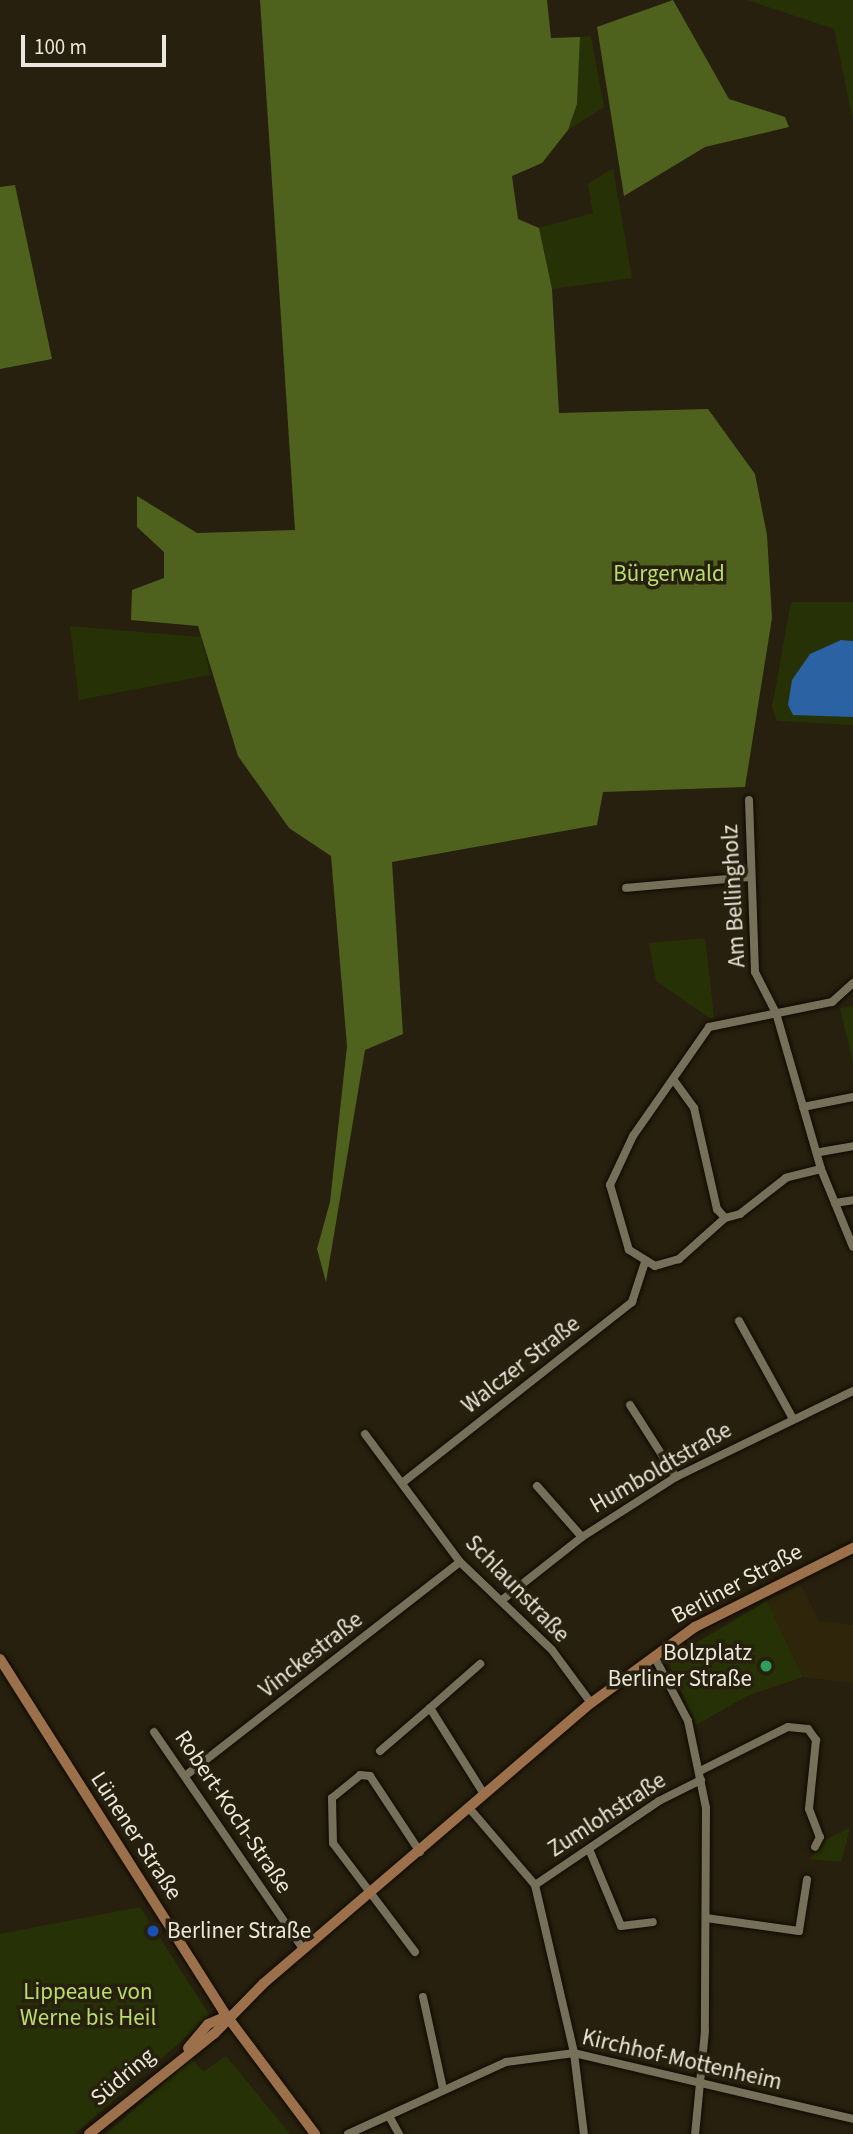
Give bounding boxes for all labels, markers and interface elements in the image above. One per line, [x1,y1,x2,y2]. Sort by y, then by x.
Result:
scale bar [24,21,170,65]
text: 100 m [34,32,87,62]
park label: Bürgerwald [613,560,725,588]
street label: Am Bellingholz [716,824,752,968]
street label: Walczer Straße [456,1310,586,1420]
street label: Humboldtstraße [585,1416,737,1520]
street label: Schlaunstraße [459,1530,575,1648]
street label: Berliner Straße [667,1538,807,1630]
street label: Vinckestraße [254,1606,368,1704]
place label: Bolzplatz Berliner Straße [608,1639,752,1693]
marker: Bolzplatz Berliner Straße [758,1658,774,1674]
street label: Robert-Koch-Straße [168,1725,298,1899]
street label: Lünener Straße [84,1767,188,1905]
street label: Zumlohstraße [543,1767,671,1863]
place label: Berliner Straße [167,1917,311,1945]
marker: Berliner Straße [145,1923,161,1939]
park label: Lippeaue von Werne bis Heil [20,1978,156,2032]
street label: Kirchhof-Mottenheim [579,2024,785,2096]
street label: Südring [85,2042,161,2112]

